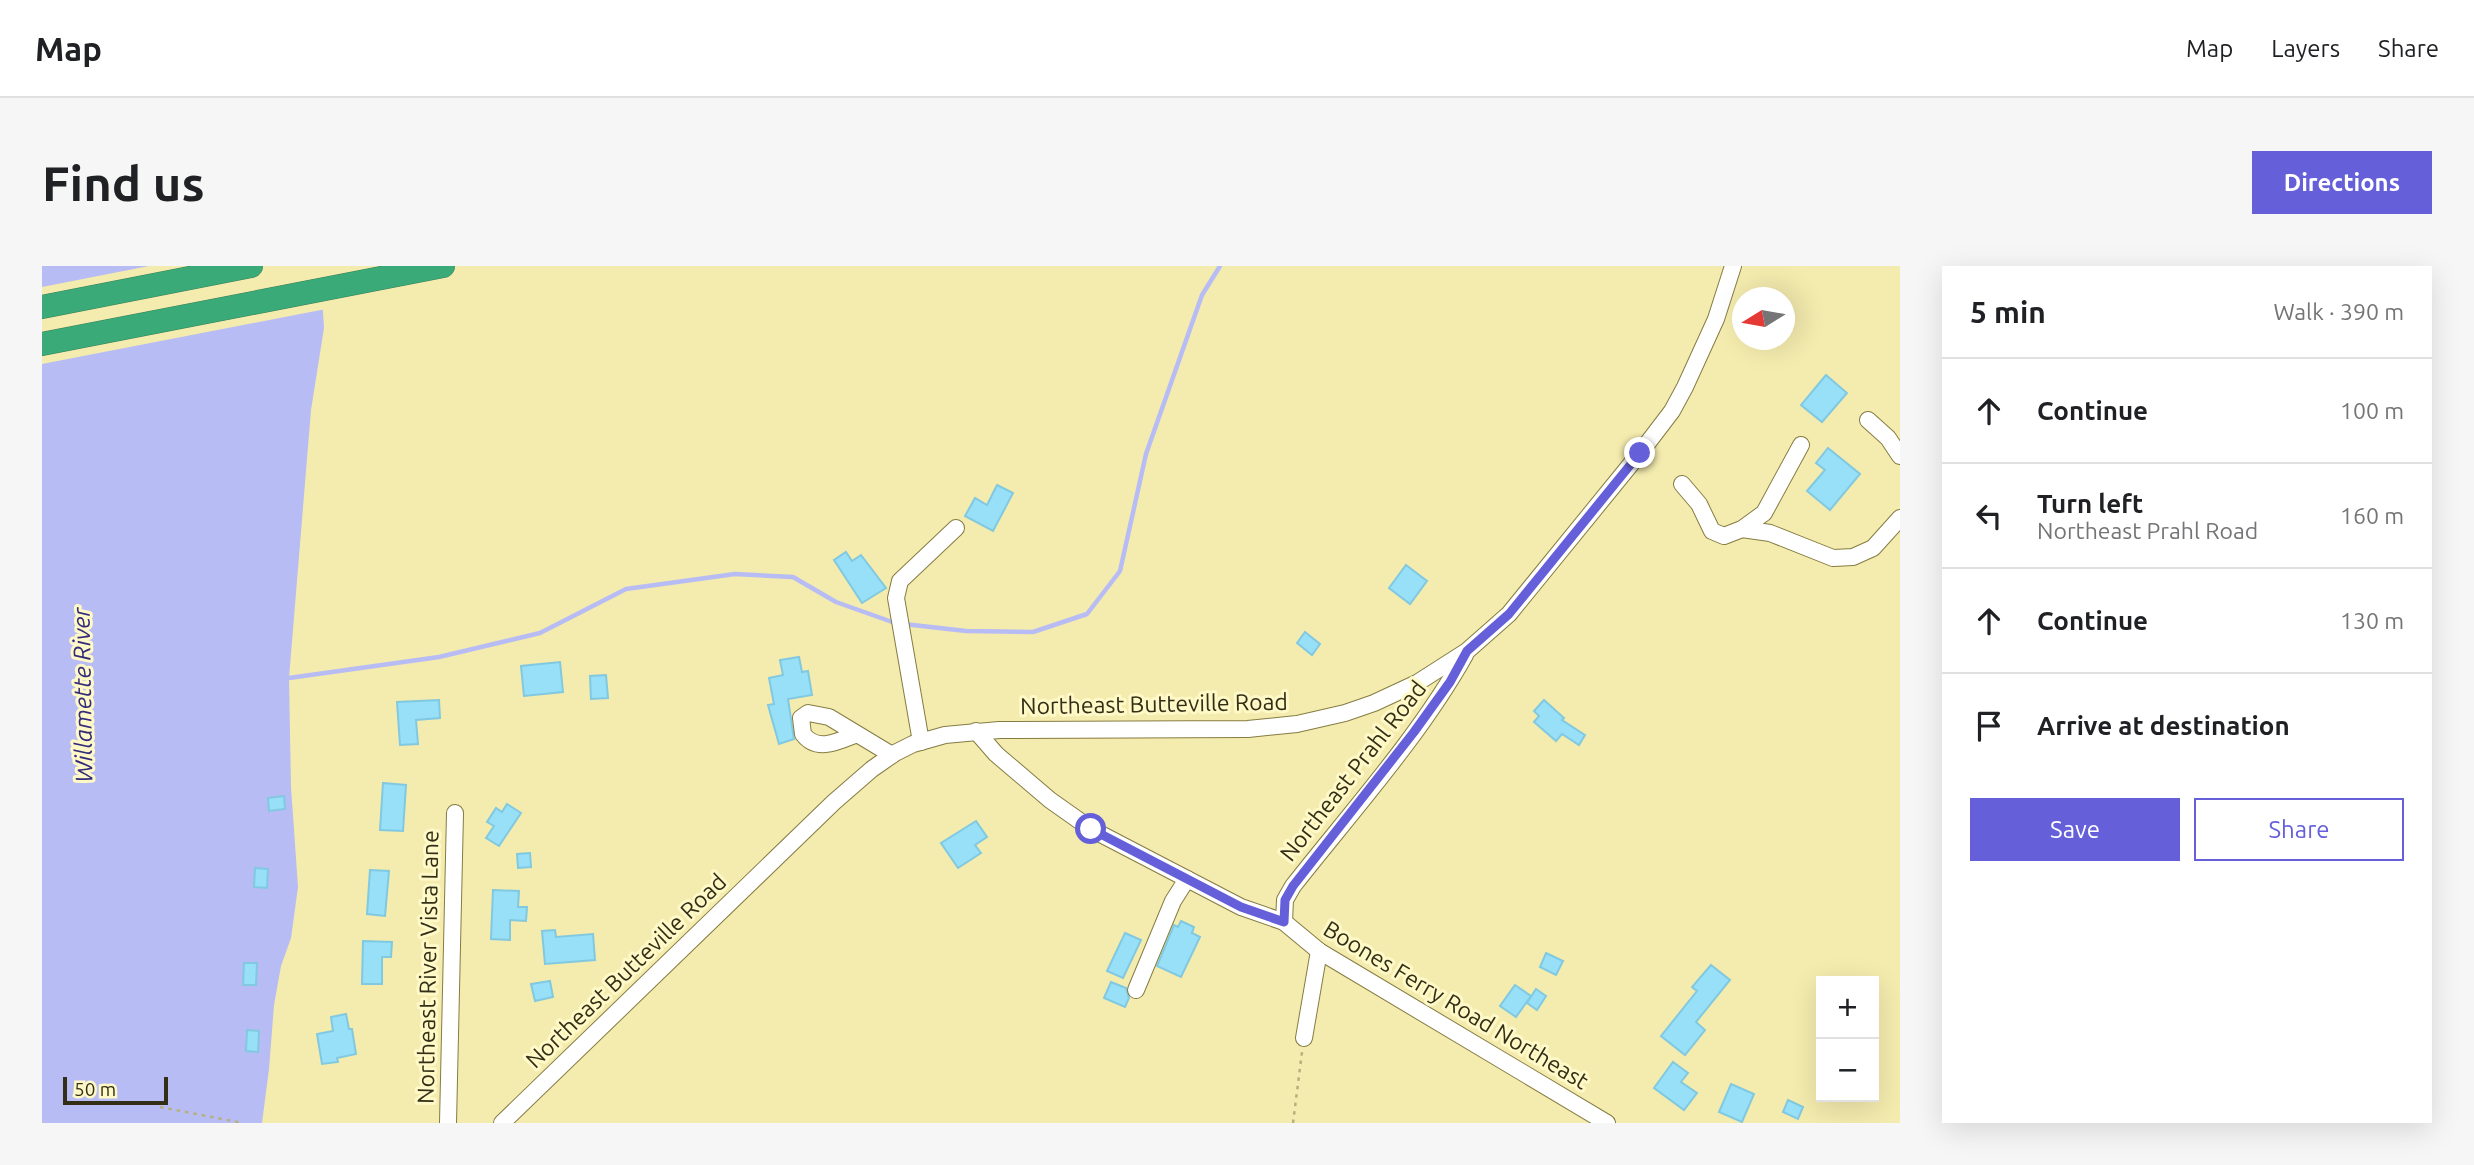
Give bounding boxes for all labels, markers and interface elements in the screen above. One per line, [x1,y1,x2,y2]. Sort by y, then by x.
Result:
text: Map [35,30,102,67]
text: Map [2186,35,2233,62]
text: Layers [2271,35,2340,62]
text: Share [2378,35,2439,62]
button: Directions [2252,151,2432,214]
text: Find us [42,155,205,210]
north arrow [1732,287,1795,350]
text: 5 min [1970,295,2046,329]
text: Walk · 390 m [2273,299,2404,324]
icon: ahead [1970,392,2008,430]
text: Continue [2037,396,2148,425]
text: 100 m [2340,398,2404,423]
route end [1624,437,1655,468]
text: Turn left [2037,489,2143,518]
icon: left [1970,497,2008,535]
text: 160 m [2340,503,2404,528]
text: Northeast Prahl Road [2037,518,2258,543]
icon: ahead [1970,602,2008,640]
water label: Willamette River [67,606,98,783]
text: Continue [2037,606,2148,635]
text: 130 m [2340,608,2404,633]
street label: Northeast Prahl Road [1275,676,1431,866]
street label: Northeast Butteville Road [1020,689,1288,718]
icon: arrive [1970,707,2008,745]
text: Arrive at destination [2037,711,2290,740]
button: Save [1970,798,2180,861]
button: Share [2194,798,2404,861]
route start [1075,813,1106,844]
street label: Northeast River Vista Lane [413,830,442,1104]
street label: Northeast Butteville Road [521,869,731,1073]
street label: Boones Ferry Road Northeast [1319,916,1593,1094]
map controls [1816,976,1879,1102]
button: + [1816,976,1879,1039]
button: − [1816,1039,1879,1102]
scale bar [63,1074,168,1106]
text: 50 m [74,1078,116,1100]

